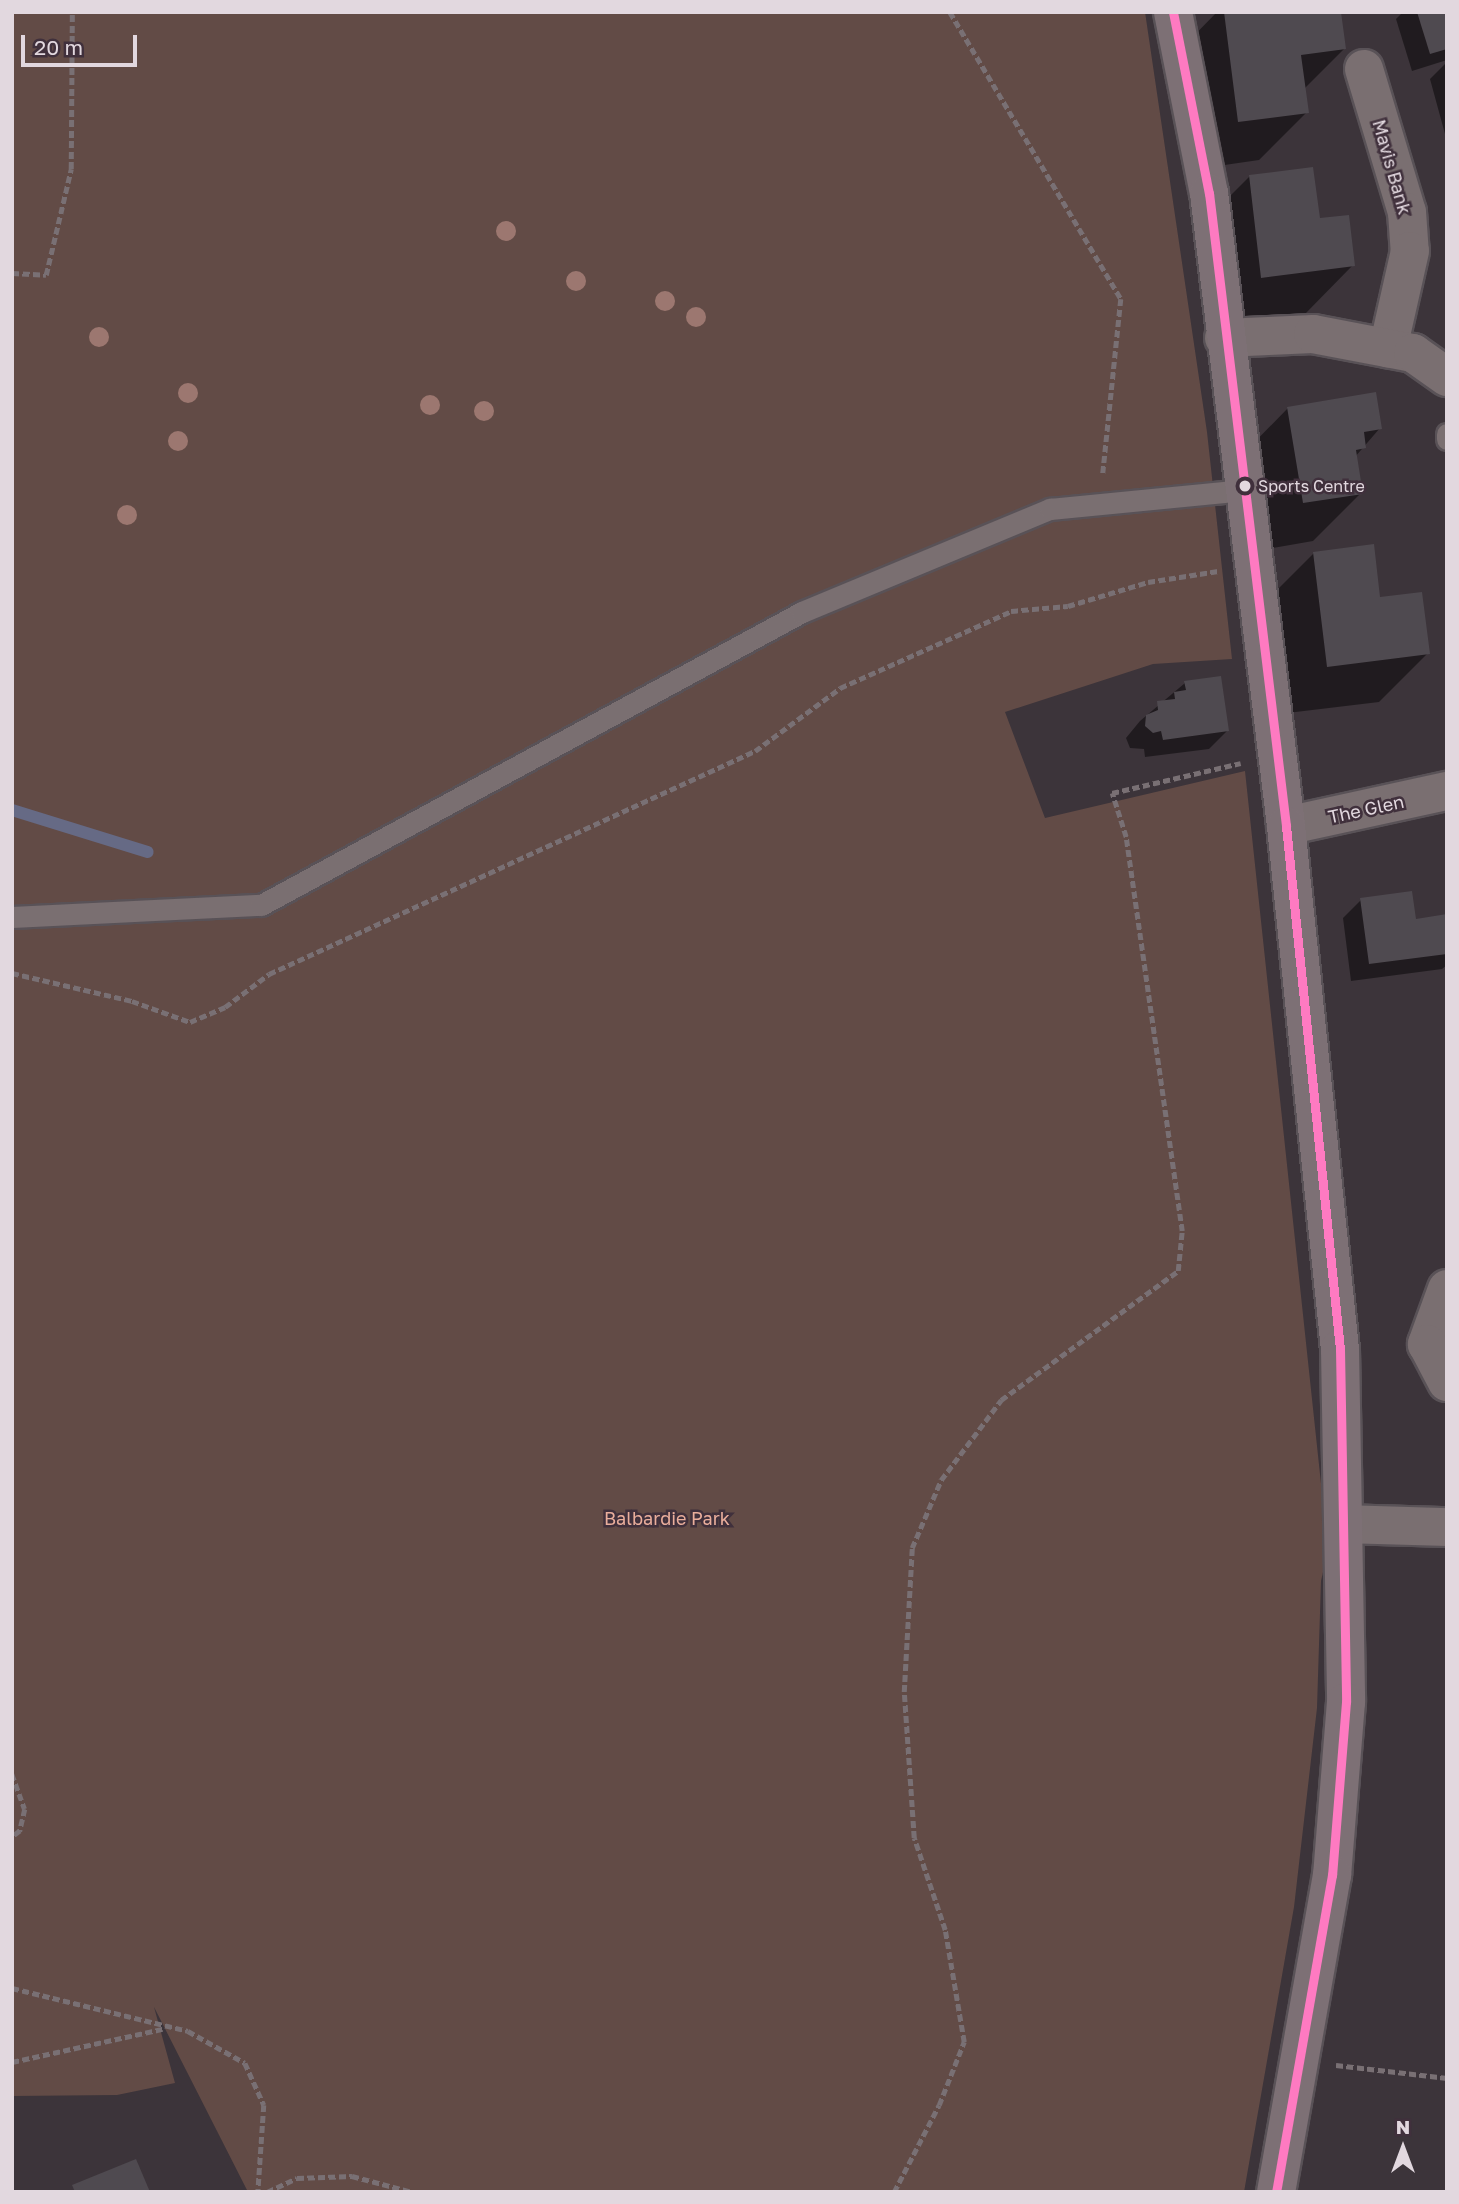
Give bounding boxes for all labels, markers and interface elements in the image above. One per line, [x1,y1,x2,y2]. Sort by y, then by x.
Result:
scale bar [24,21,140,65]
text: 20 m [34,34,83,60]
street label: Mavis Bank [1368,117,1416,217]
place label: Sports Centre [1258,476,1365,496]
marker: Sports Centre [1238,479,1252,493]
street label: The Glen [1326,790,1406,828]
park label: Balbardie Park [604,1507,730,1529]
north arrow [1368,2113,1438,2183]
text: N [1396,2115,1410,2138]

